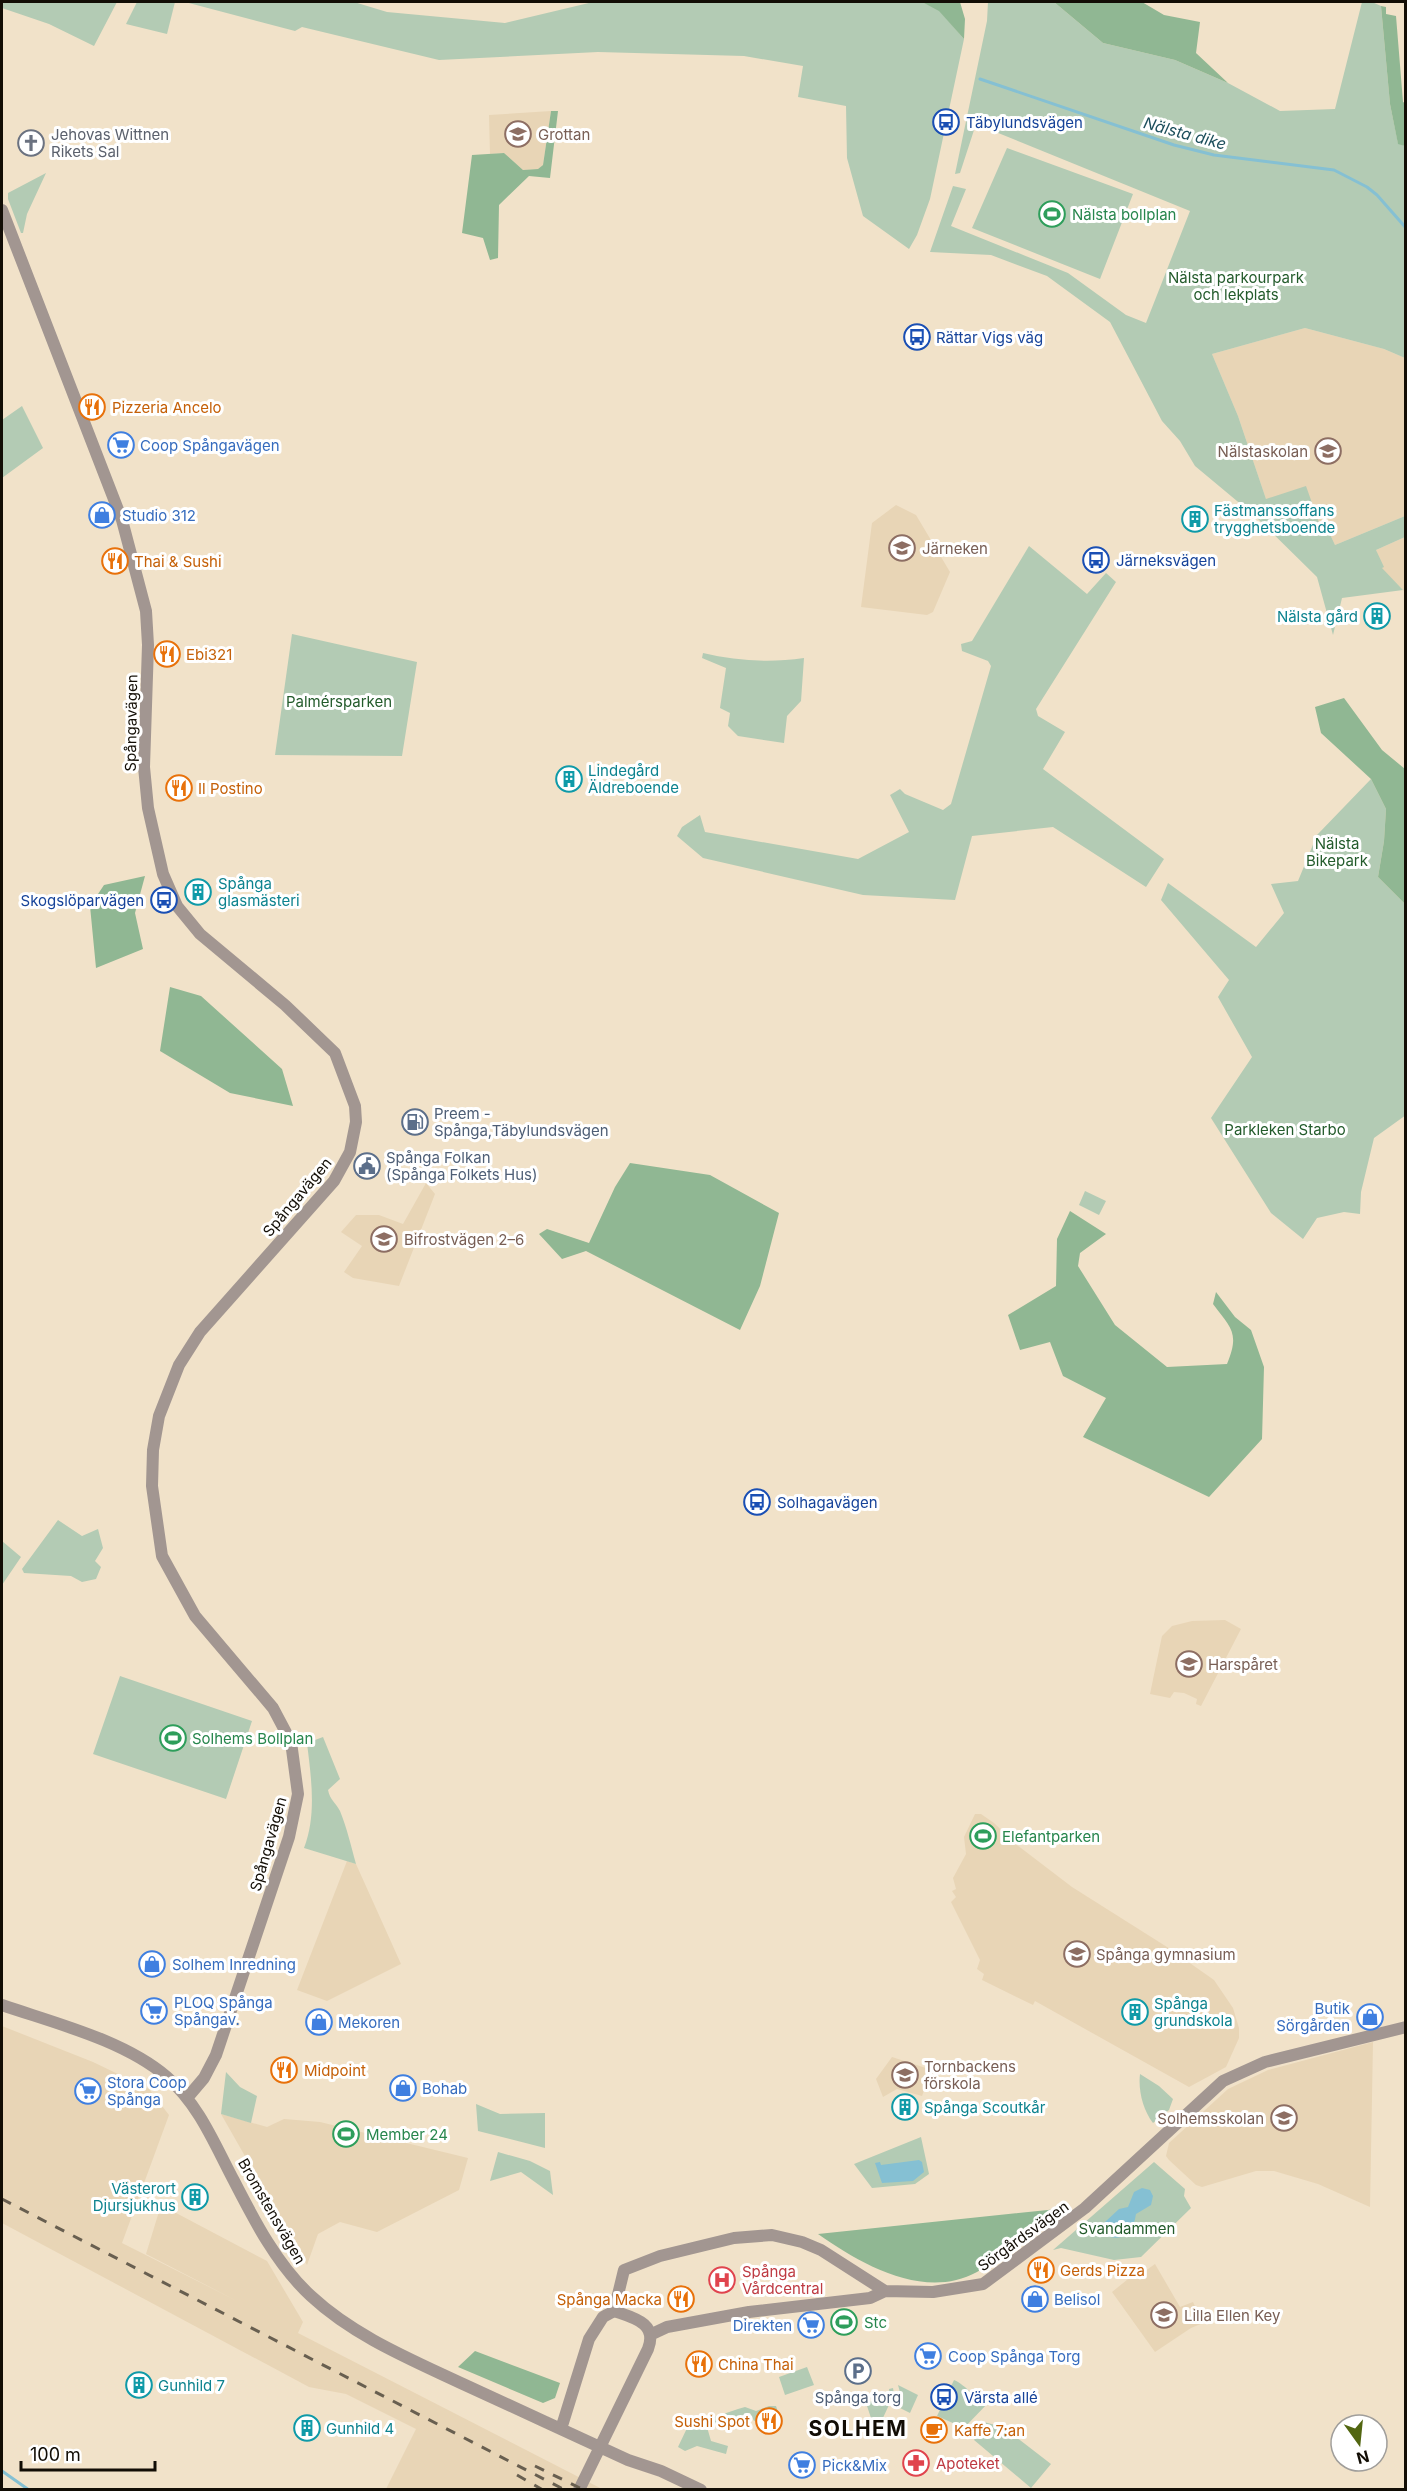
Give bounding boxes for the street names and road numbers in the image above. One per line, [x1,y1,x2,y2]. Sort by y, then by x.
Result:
street label: Spångavägen [121,674,141,772]
street label: Spångavägen [258,1154,336,1240]
street label: Spångavägen [245,1795,291,1893]
street label: Bromstensvägen [234,2155,310,2267]
street label: Sörgårdsvägen [974,2197,1072,2275]

